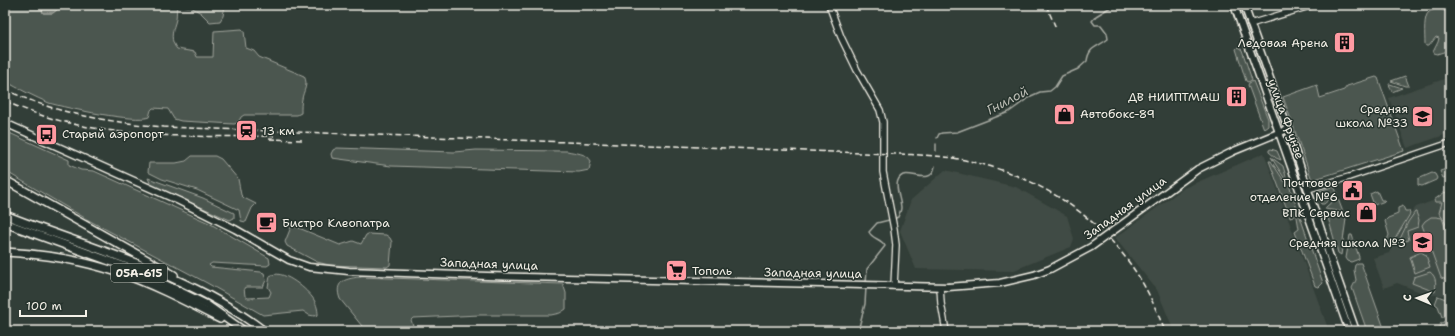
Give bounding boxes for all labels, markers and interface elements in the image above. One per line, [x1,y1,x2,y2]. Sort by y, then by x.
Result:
building icon: Ледовая Арена [1331,30,1357,56]
place label: Ледовая Арена [1238,35,1329,51]
street label: улица Фрунзе [1264,77,1308,162]
water label: Гнилой [984,82,1031,118]
building icon: ДВ НИИПТМАШ [1223,84,1249,110]
place label: ДВ НИИПТМАШ [1128,89,1220,105]
shop icon: Автобокс-89 [1052,101,1078,127]
place label: Средняя школа №33 [1335,101,1408,131]
school or university icon: Средняя школа №33 [1410,103,1436,129]
place label: Автобокс-89 [1080,106,1155,122]
station icon: 13 км [234,118,260,144]
bus stop icon: Старый аэропорт [33,121,59,147]
place label: 13 км [262,123,295,139]
place label: Старый аэропорт [62,126,165,142]
street label: Западная улица [1081,172,1170,243]
place label: Почтовое отделение №6 [1250,175,1338,205]
public building icon: Почтовое отделение №6 [1340,177,1366,203]
shop icon: ВПК Сервис [1353,200,1379,226]
place label: ВПК Сервис [1282,205,1350,221]
cafe icon: Бистро Клеопатра [254,210,280,236]
place label: Бистро Клеопатра [282,215,390,231]
school or university icon: Средняя школа №3 [1409,230,1435,256]
place label: Средняя школа №3 [1289,235,1406,251]
street label: Западная улица [440,254,539,274]
supermarket icon: Тополь [663,258,689,284]
place label: Тополь [692,263,732,279]
road number: 05А-615 [111,264,167,282]
street label: Западная улица [764,264,863,282]
north arrow [1397,278,1437,318]
scale bar [20,292,86,318]
text: С [1400,294,1415,301]
text: 100 m [26,298,62,314]

